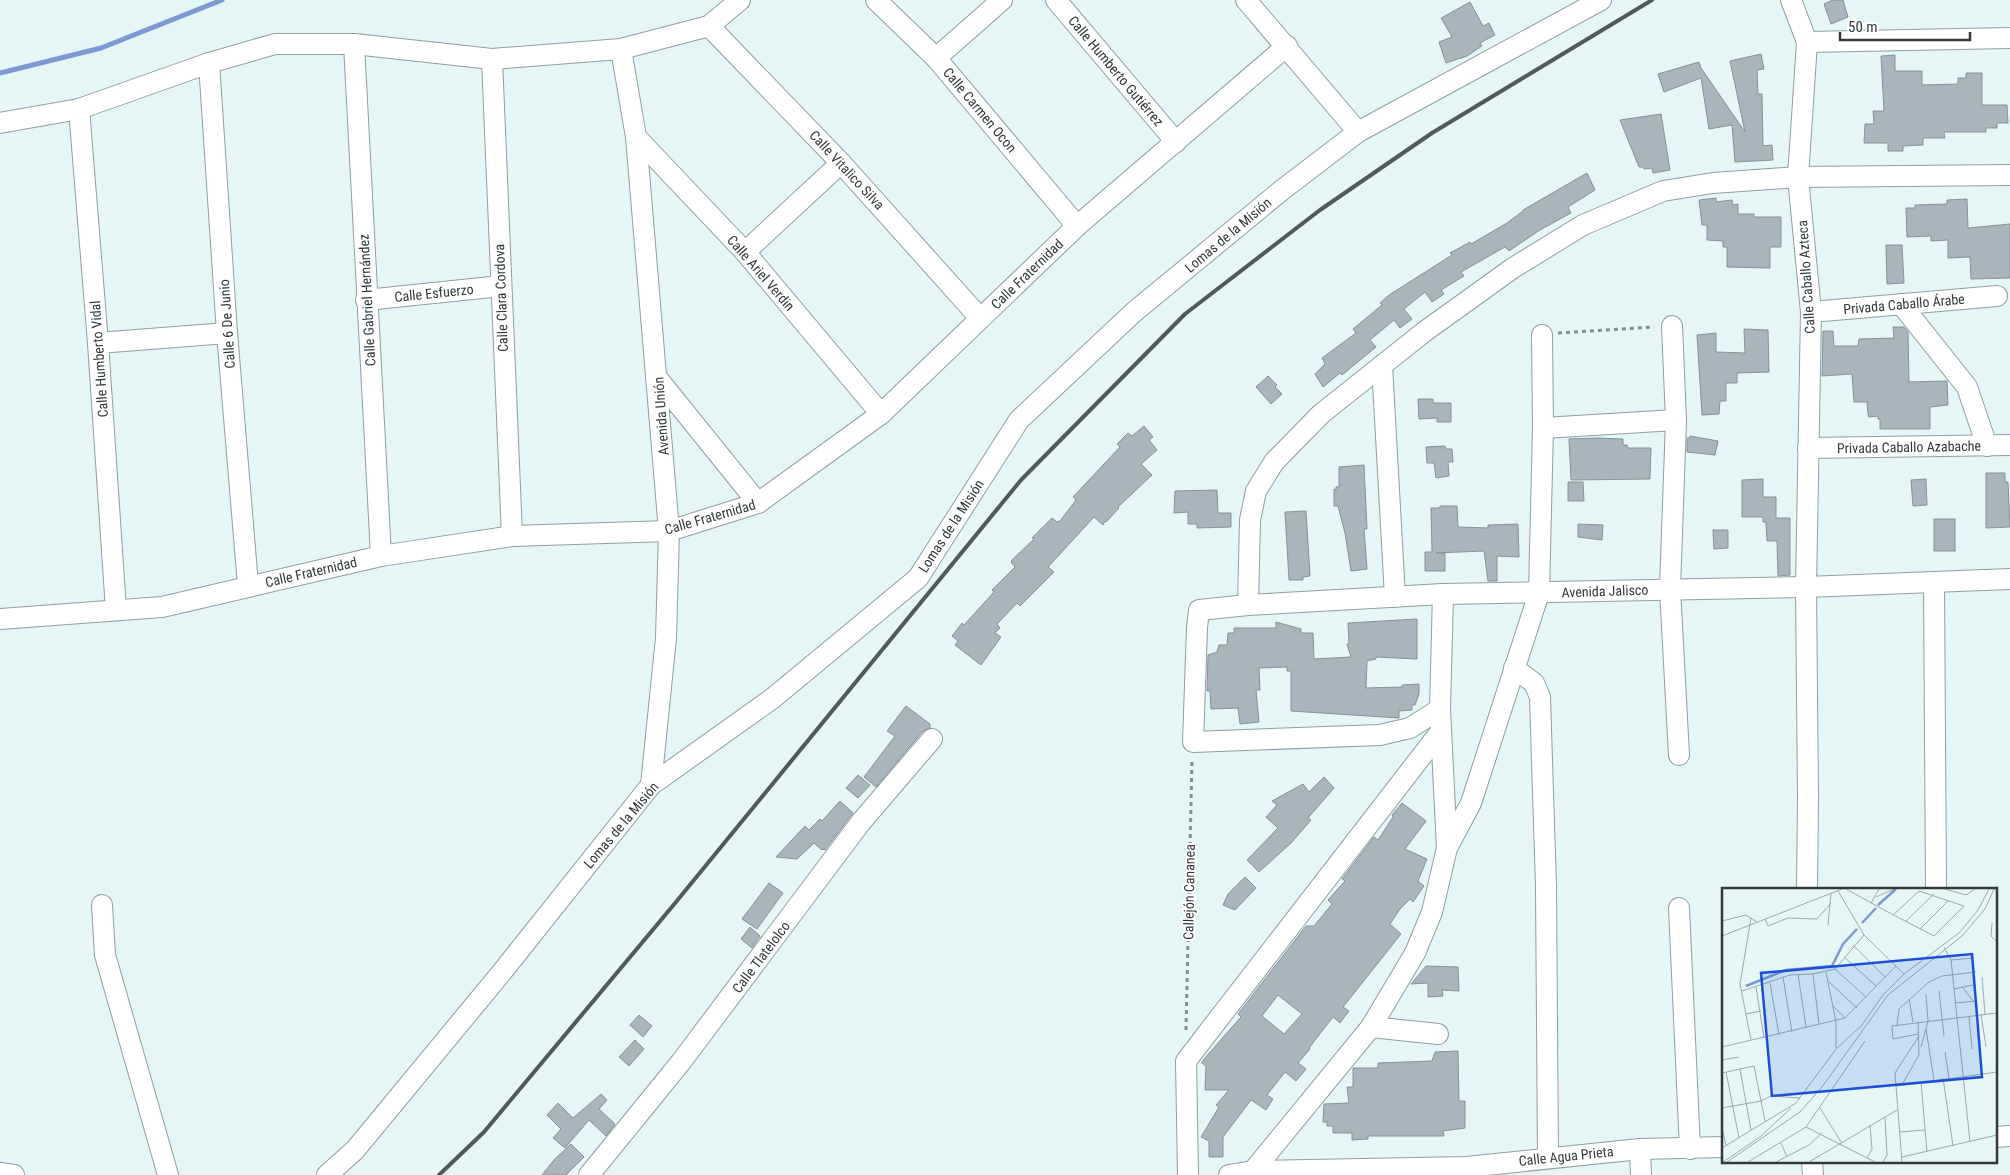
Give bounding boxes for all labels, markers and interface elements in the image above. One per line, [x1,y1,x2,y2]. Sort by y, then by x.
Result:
scale bar [1840,10,1970,42]
street label: Calle Humberto Gutiérrez [1065,13,1167,129]
text: 50 m [1848,18,1878,36]
street label: Calle Carmen Ocon [940,64,1020,156]
street label: Calle Vitalico Silva [806,127,888,213]
street label: Lomas de la Misión [1182,194,1274,276]
street label: Calle Caballo Azteca [1794,220,1818,334]
street label: Calle Ariel Verdin [724,232,798,314]
street label: Calle Gabriel Hernández [356,233,378,367]
street label: Calle Fraternidad [988,236,1066,312]
street label: Calle Clara Cordova [491,244,511,352]
street label: Calle 6 De Junio [216,279,238,369]
street label: Calle Esfuerzo [394,281,474,305]
street label: Privada Caballo Árabe [1843,290,1966,317]
street label: Calle Humberto Vidal [87,300,111,418]
street label: Avenida Unión [650,376,672,456]
street label: Privada Caballo Azabache [1837,438,1982,456]
street label: Lomas de la Misión [915,477,987,575]
street label: Calle Fraternidad [663,496,757,538]
street label: Calle Fraternidad [264,554,358,590]
street label: Avenida Jalisco [1561,581,1649,601]
street label: Lomas de la Misión [580,779,662,871]
street label: Callejón Cananea [1180,844,1198,940]
inset map [1722,888,1998,1162]
street label: Calle Tlatelolco [729,918,793,996]
street label: Calle Agua Prieta [1518,1143,1614,1169]

